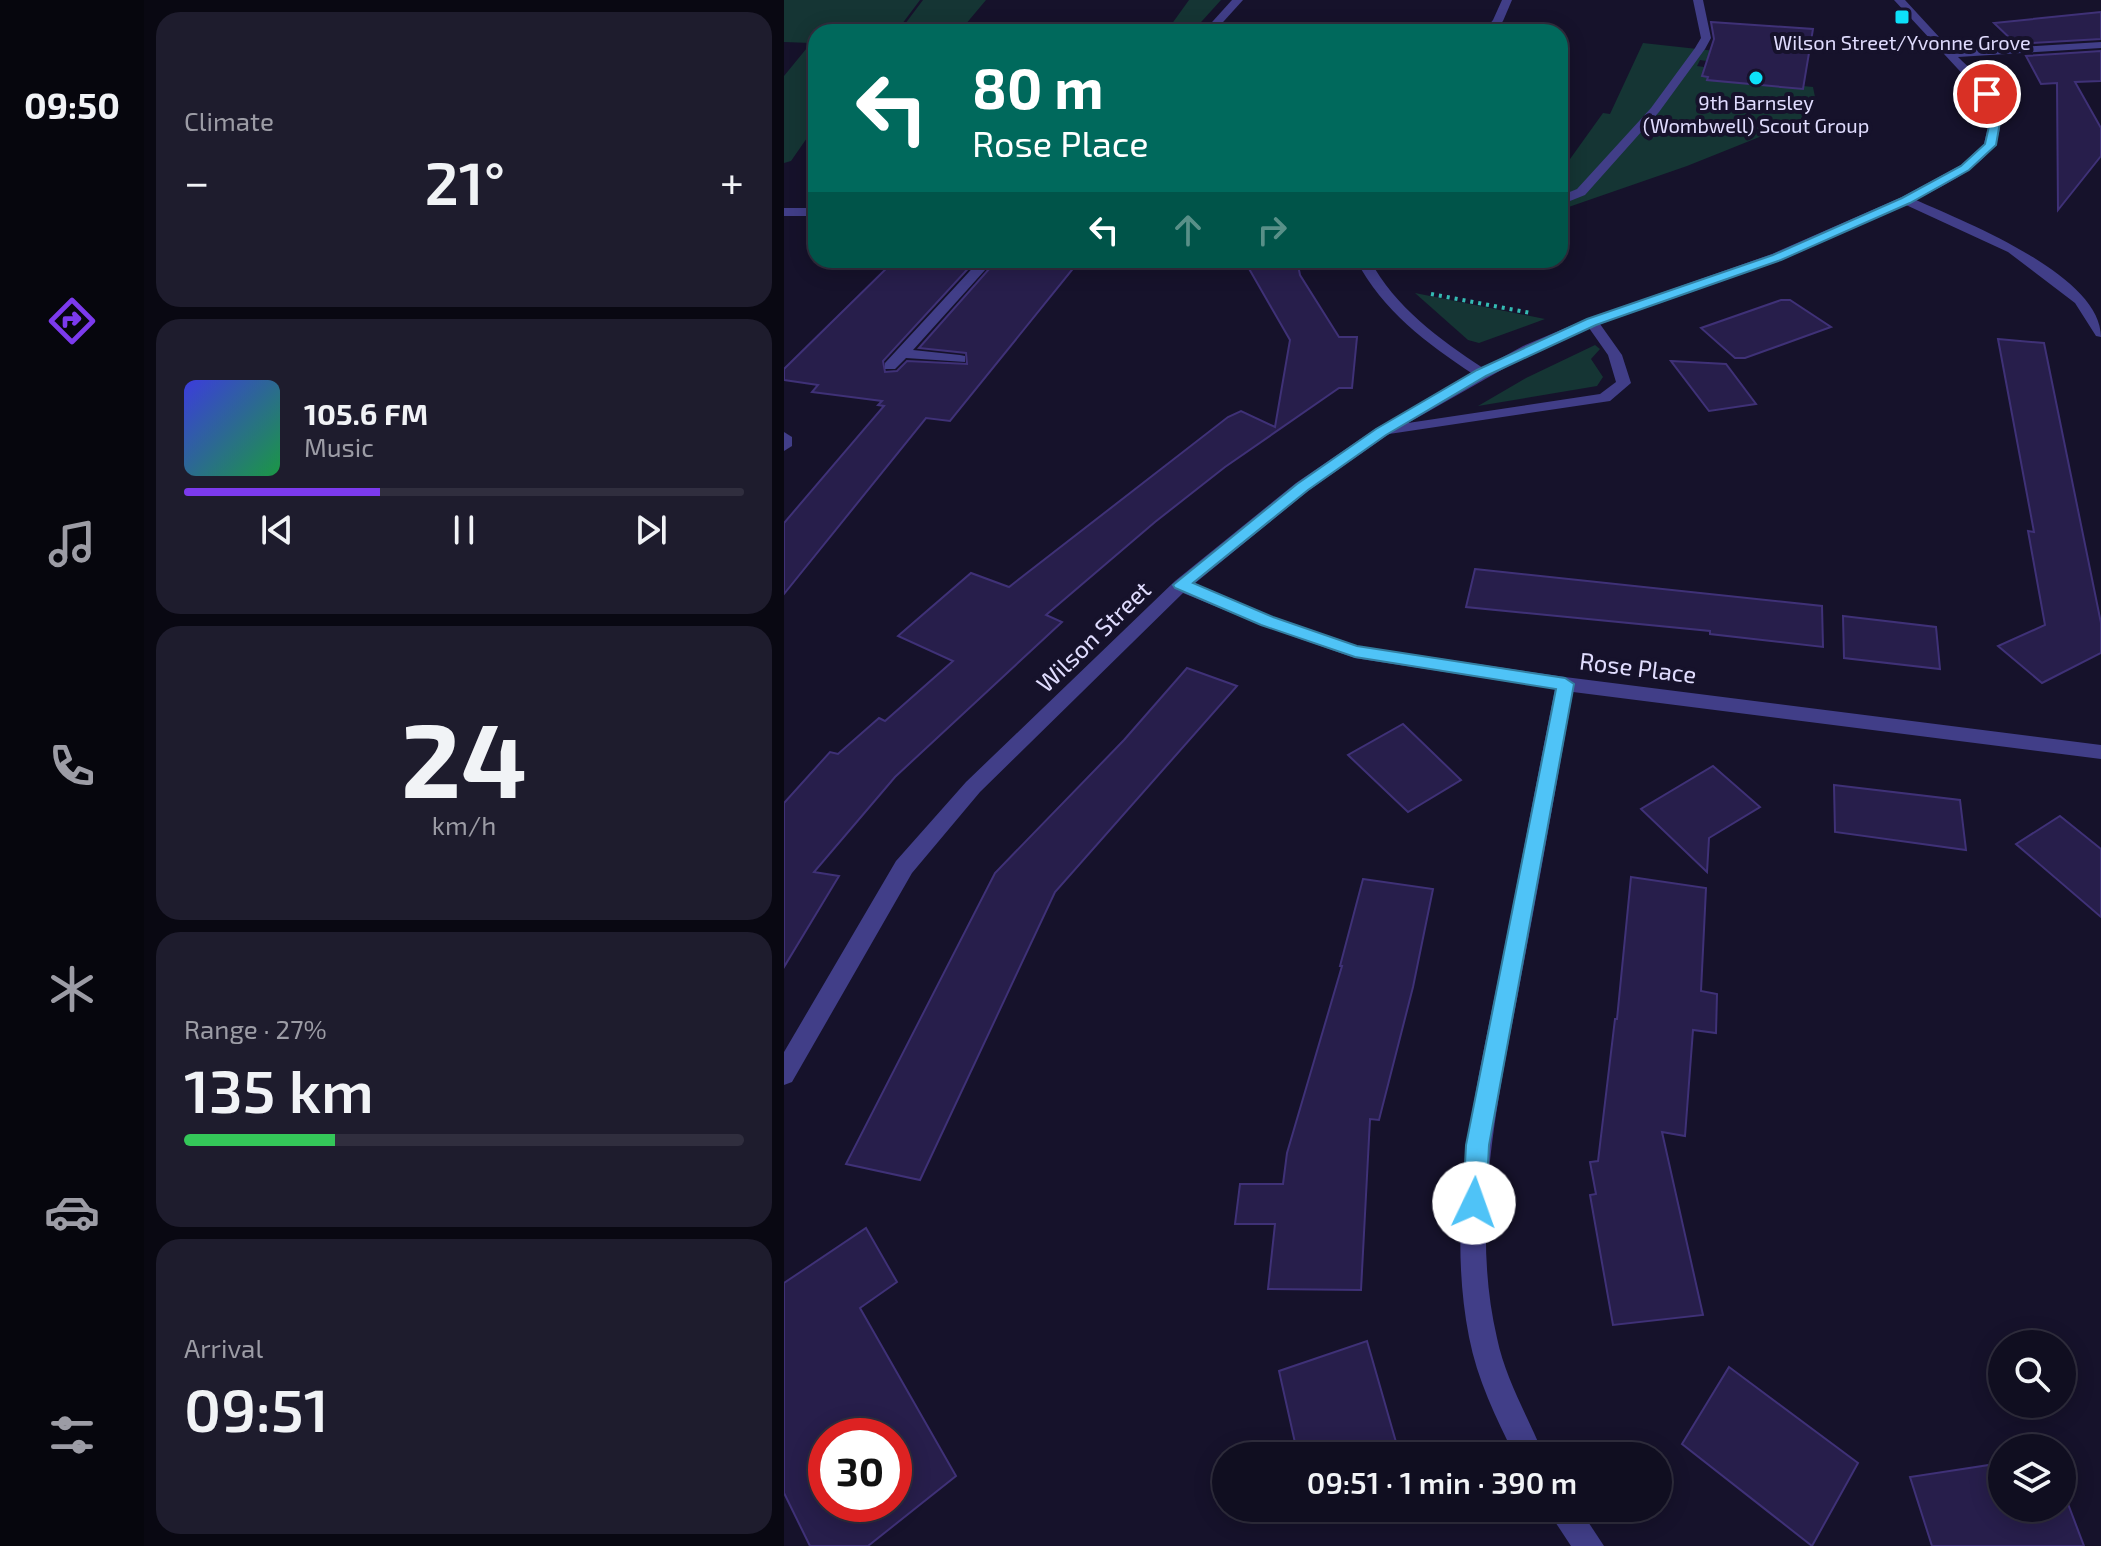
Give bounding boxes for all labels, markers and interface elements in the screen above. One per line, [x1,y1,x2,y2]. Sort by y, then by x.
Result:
marker: Wilson Street/Yvonne Grove [1893,8,1911,26]
place label: Wilson Street/Yvonne Grove [1773,30,2031,54]
text: 80 m [972,53,1104,120]
icon: left [840,56,944,160]
pin [1953,60,2021,128]
marker: 9th Barnsley (Wombwell) Scout Group [1747,69,1765,87]
icon: arrive [1965,72,2009,116]
text: 09:50 [24,83,120,126]
place label: 9th Barnsley (Wombwell) Scout Group [1643,90,1869,137]
text: Climate [184,105,274,136]
text: Rose Place [972,121,1149,164]
text: 21° [424,145,505,217]
text: − [184,154,210,207]
text: + [720,154,744,207]
icon: left [1082,208,1126,252]
icon: ahead [1166,208,1210,252]
icon: right [1250,208,1294,252]
icon: directions [44,293,100,349]
text: 105.6 FM [304,395,428,431]
text: Music [304,431,374,462]
icon: previous [255,508,299,552]
icon: pause [442,508,486,552]
icon: next [629,508,673,552]
icon: music [44,516,100,572]
street label: Wilson Street [1030,574,1156,698]
street label: Rose Place [1578,645,1698,689]
text: 24 [401,694,527,819]
icon: phone [44,738,100,794]
text: km/h [432,809,496,840]
icon: climate [44,961,100,1017]
text: Range · 27% [184,1013,327,1044]
text: 135 km [184,1053,374,1125]
position arrow [1432,1161,1516,1245]
icon: car [44,1184,100,1240]
map controls [1988,1330,2076,1522]
button: search [1988,1330,2076,1418]
text: Arrival [184,1332,263,1363]
text: 09:51 [184,1372,329,1444]
icon: filters [44,1407,100,1463]
speed limit sign: 30 [808,1418,912,1522]
button: layers [1988,1434,2076,1522]
text: 09:51 · 1 min · 390 m [1307,1464,1577,1500]

